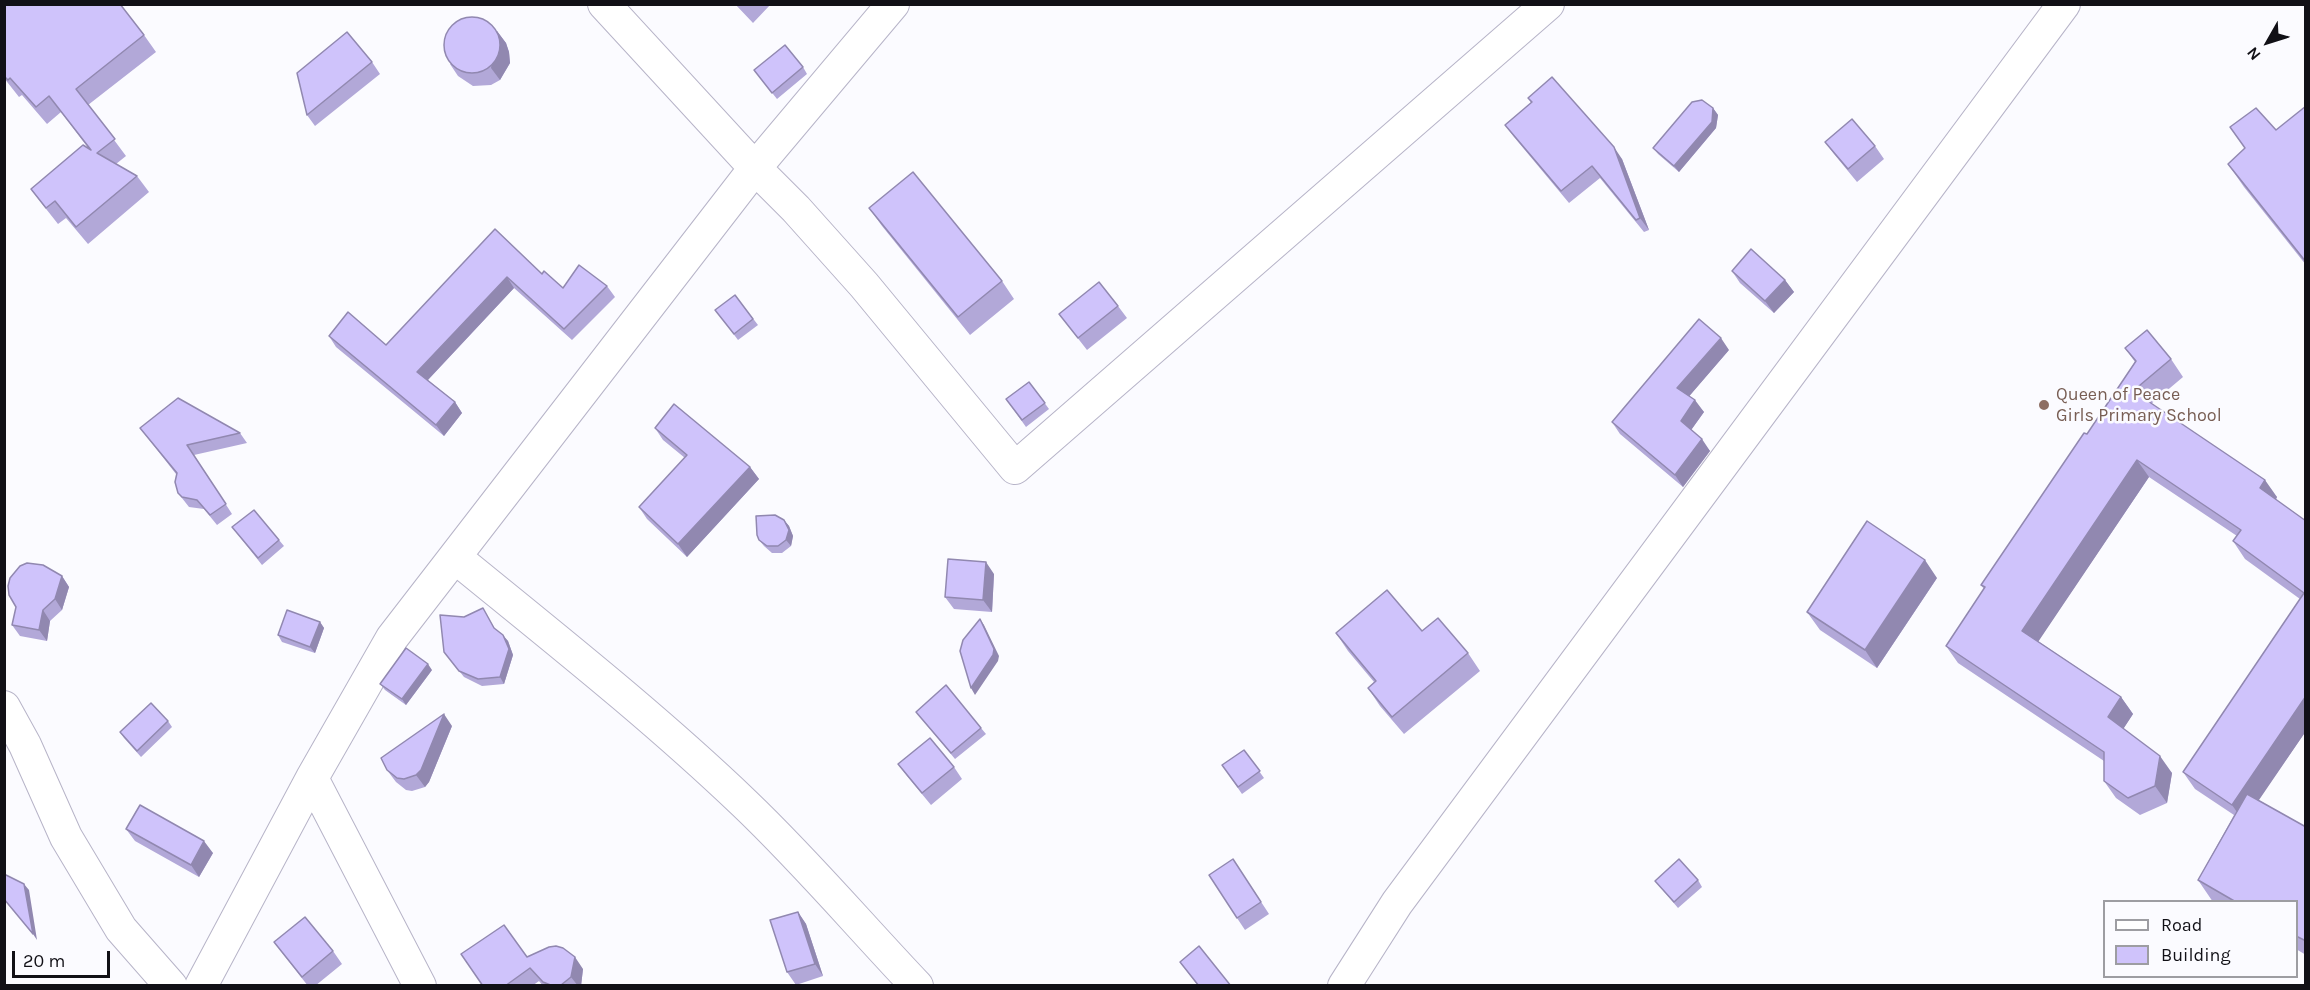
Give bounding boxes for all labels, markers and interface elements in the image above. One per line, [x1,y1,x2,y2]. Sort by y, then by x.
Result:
north arrow [2238,12,2298,72]
text: N [2243,43,2265,64]
place label: Queen of Peace Girls Primary School [2056,384,2222,426]
marker: Queen of Peace Girls Primary School [2037,398,2051,412]
legend [2103,900,2298,978]
text: Road [2161,914,2202,936]
scale bar [15,939,112,977]
text: Building [2161,944,2231,966]
text: 20 m [23,950,65,972]

